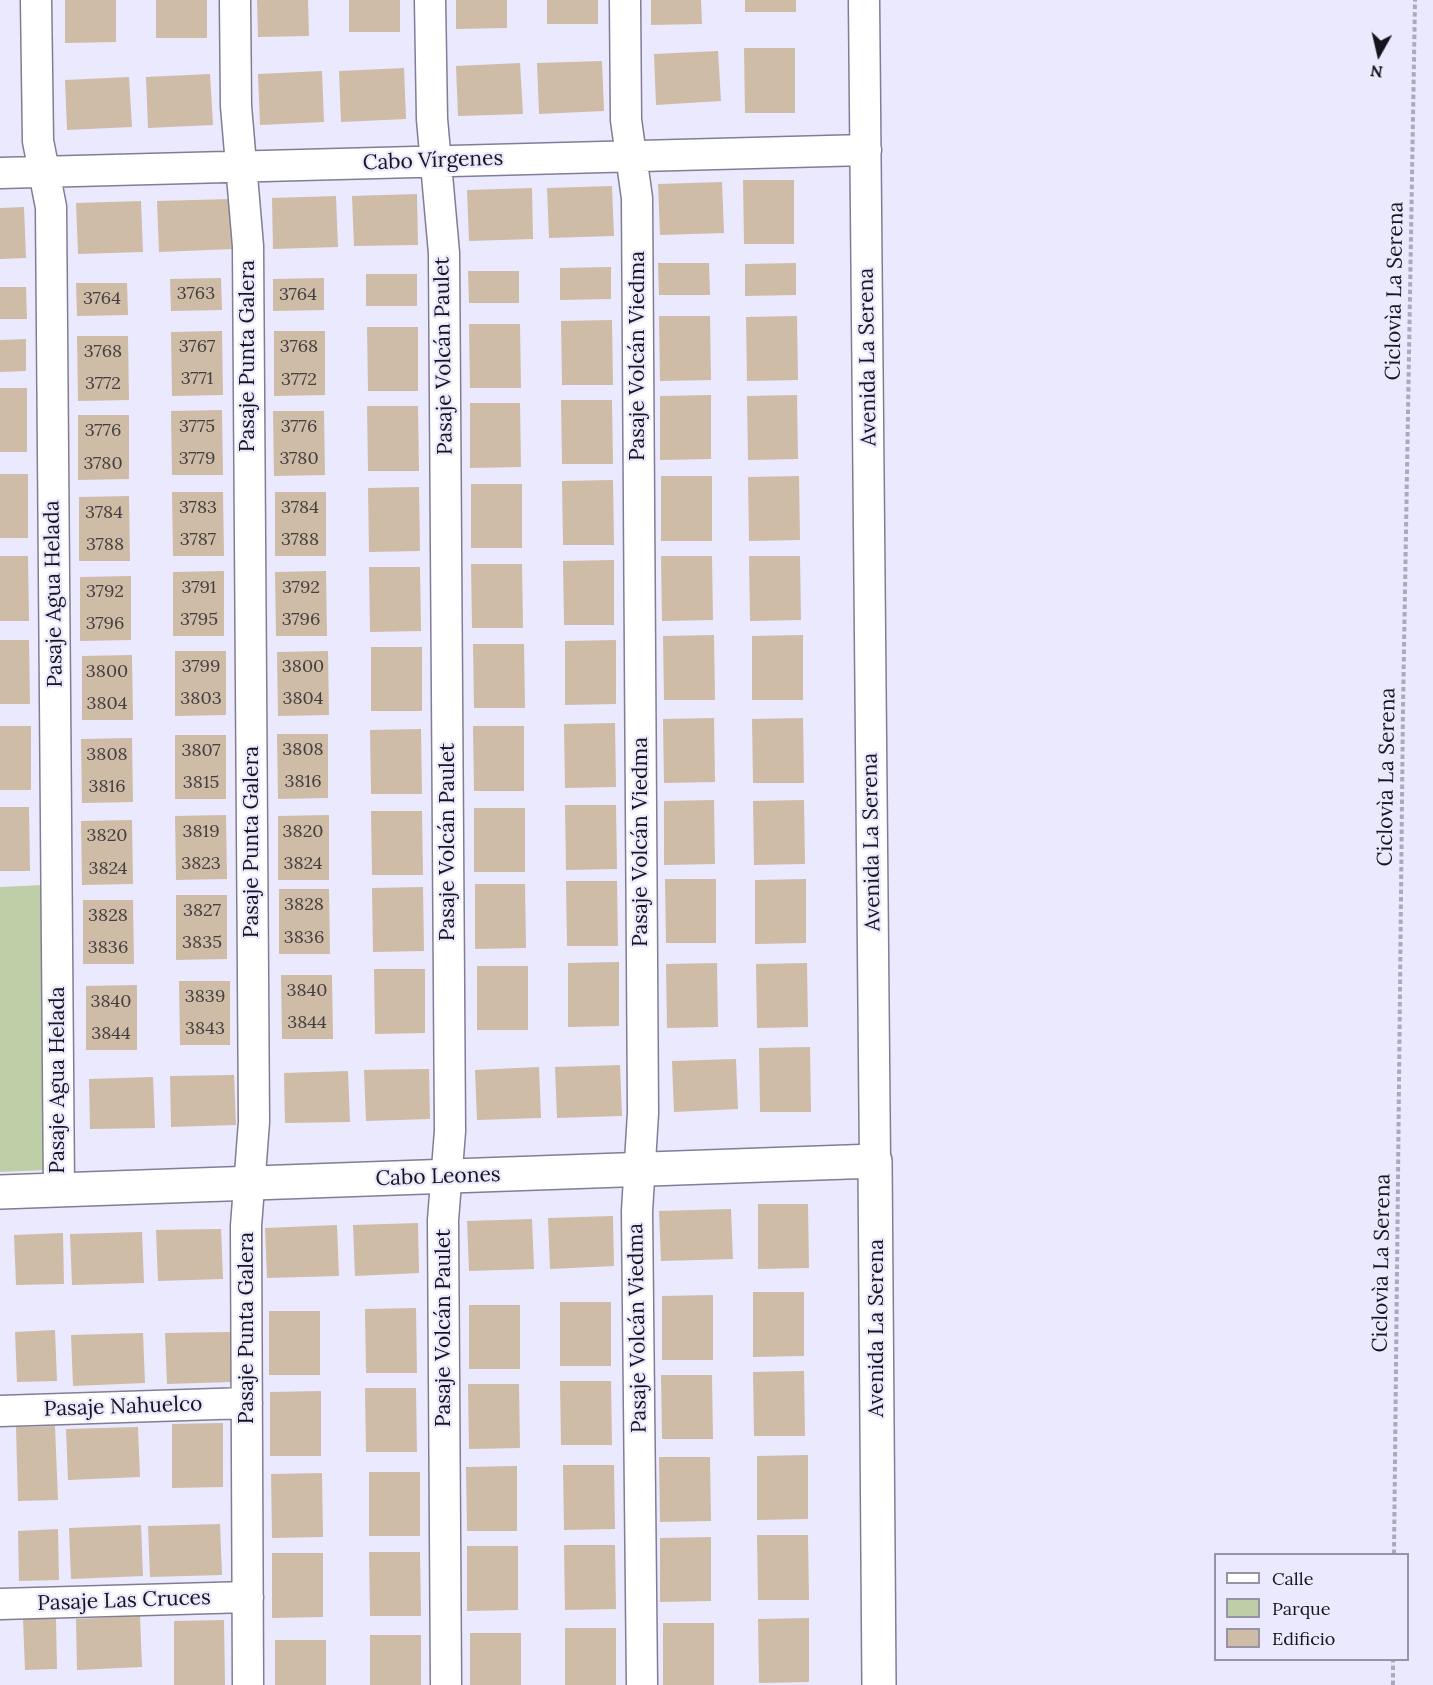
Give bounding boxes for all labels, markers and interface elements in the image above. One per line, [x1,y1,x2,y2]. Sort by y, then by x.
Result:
north arrow [1349,24,1409,84]
text: N [1369,61,1384,83]
street label: Cabo Vírgenes [362,146,504,176]
street label: Ciclovìa La Serena [1381,201,1409,381]
street label: Pasaje Volcán Viedma [625,251,651,461]
street label: Pasaje Volcán Paulet [430,257,458,455]
street label: Pasaje Punta Galera [235,260,261,452]
street label: Avenida La Serena [854,268,882,446]
house number: 3763 [177,283,215,305]
house number: 3764 [279,284,317,306]
house number: 3764 [83,288,121,310]
house number: 3767 [179,336,215,358]
house number: 3768 [280,336,318,358]
house number: 3768 [84,341,122,363]
house number: 3771 [181,368,213,390]
house number: 3772 [281,369,317,391]
house number: 3772 [85,373,121,395]
house number: 3775 [179,416,215,438]
house number: 3776 [281,416,317,438]
house number: 3776 [85,420,121,442]
house number: 3779 [179,448,215,470]
house number: 3780 [279,448,319,470]
house number: 3780 [83,453,123,475]
house number: 3783 [179,497,217,519]
house number: 3784 [281,497,319,519]
street label: Pasaje Agua Helada [40,500,68,688]
house number: 3784 [85,502,123,524]
house number: 3787 [180,529,216,551]
house number: 3788 [281,529,319,551]
house number: 3788 [86,534,124,556]
house number: 3791 [182,577,216,599]
house number: 3792 [282,577,320,599]
house number: 3792 [86,581,124,603]
house number: 3795 [180,609,218,631]
house number: 3796 [282,609,320,631]
house number: 3796 [86,613,124,635]
house number: 3799 [182,656,220,678]
house number: 3800 [282,656,324,678]
house number: 3800 [86,661,128,683]
street label: Ciclovìa La Serena [1373,687,1401,867]
house number: 3803 [180,688,222,710]
house number: 3804 [282,688,324,710]
house number: 3804 [86,693,128,715]
street label: Pasaje Volcán Viedma [628,737,654,947]
house number: 3808 [282,739,324,761]
house number: 3807 [181,740,221,762]
street label: Pasaje Volcán Paulet [435,743,461,941]
house number: 3808 [86,744,128,766]
street label: Pasaje Punta Galera [239,746,265,938]
street label: Avenida La Serena [858,753,886,931]
house number: 3816 [284,771,322,793]
house number: 3815 [183,772,219,794]
house number: 3816 [88,776,126,798]
house number: 3819 [182,821,220,843]
house number: 3820 [283,821,323,843]
house number: 3820 [87,825,127,847]
house number: 3823 [181,853,221,875]
house number: 3824 [283,853,323,875]
house number: 3824 [88,858,128,880]
house number: 3828 [284,894,324,916]
house number: 3827 [183,900,221,922]
house number: 3828 [88,905,128,927]
house number: 3836 [284,927,324,949]
house number: 3835 [182,932,222,954]
house number: 3836 [88,937,128,959]
house number: 3840 [286,980,328,1002]
street label: Pasaje Agua Helada [45,986,71,1174]
house number: 3839 [185,986,225,1008]
house number: 3840 [90,991,132,1013]
house number: 3844 [287,1012,327,1034]
house number: 3843 [185,1018,225,1040]
house number: 3844 [91,1023,131,1045]
street label: Cabo Leones [375,1162,501,1192]
street label: Ciclovìa La Serena [1368,1173,1396,1353]
street label: Pasaje Volcán Viedma [624,1223,652,1433]
street label: Pasaje Volcán Paulet [431,1229,457,1427]
street label: Pasaje Punta Galera [234,1232,260,1424]
street label: Avenida La Serena [864,1239,890,1417]
street label: Pasaje Nahuelco [43,1392,203,1422]
legend [1214,1553,1409,1661]
text: Calle [1272,1567,1313,1590]
street label: Pasaje Las Cruces [37,1585,211,1617]
text: Parque [1272,1597,1331,1620]
text: Edificio [1272,1627,1335,1650]

